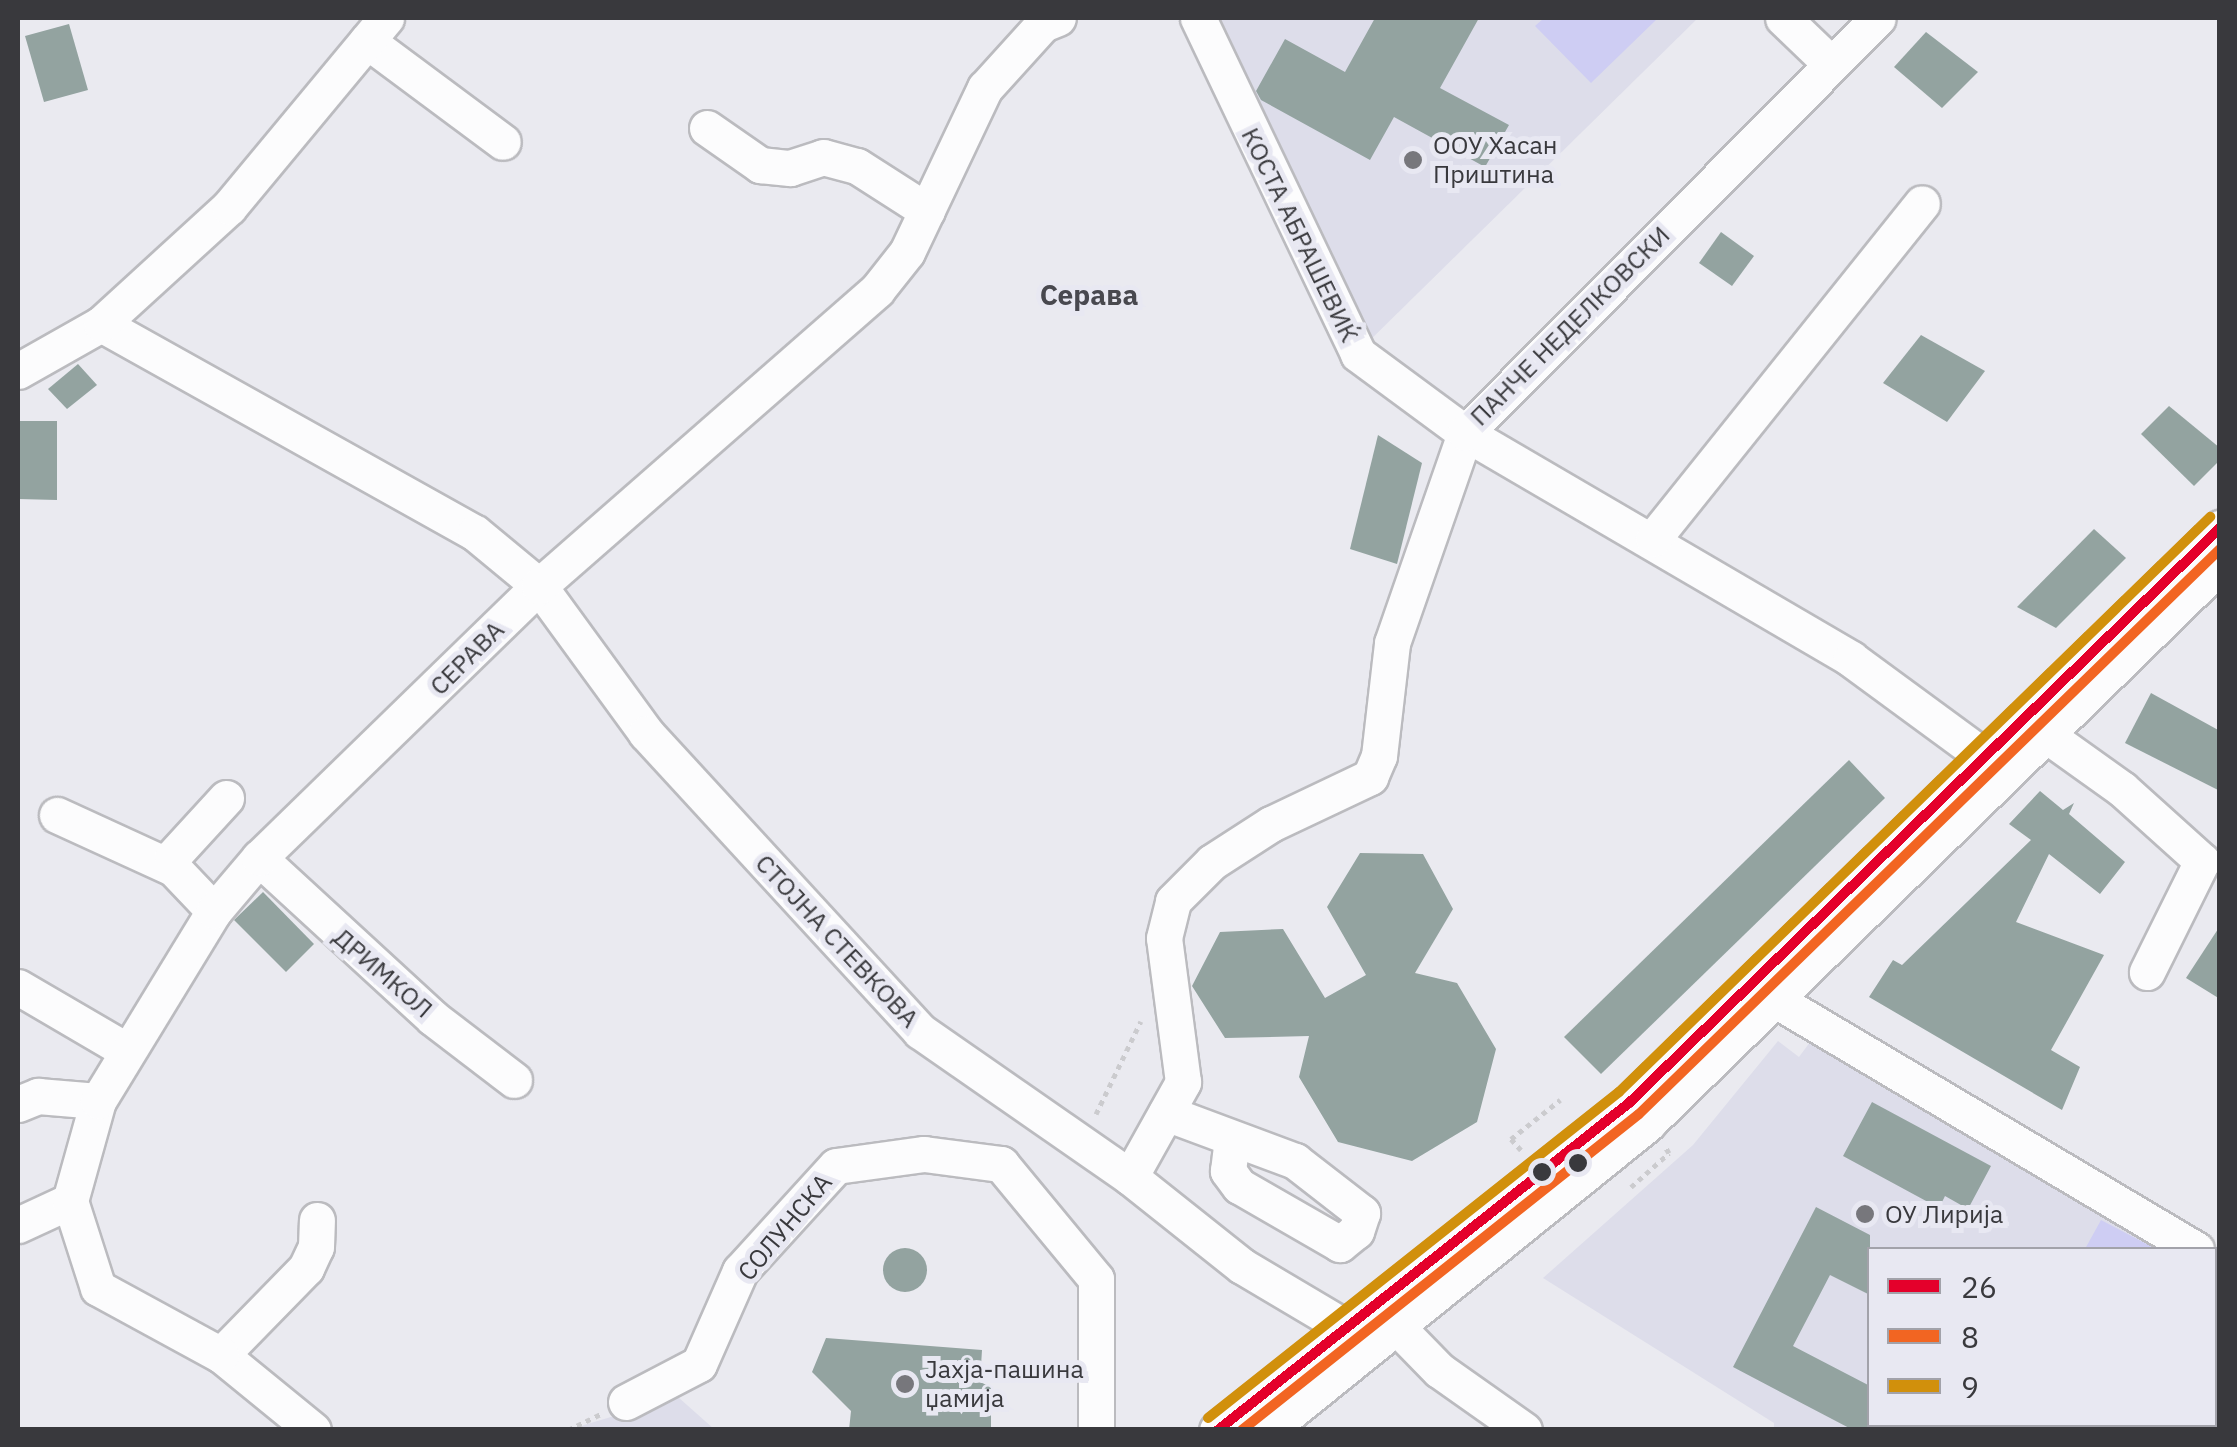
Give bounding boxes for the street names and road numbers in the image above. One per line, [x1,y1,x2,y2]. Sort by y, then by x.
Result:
street label: КОСТА АБРАШЕВИЌ [1235,123,1365,347]
street label: ПАНЧЕ НЕДЕЛКОВСКИ [1464,220,1676,432]
street label: СЕРАВА [424,615,510,701]
street label: СТОЈНА СТЕВКОВА [749,848,925,1034]
street label: ДРИМКОЛ [327,922,439,1024]
street label: СОЛУНСКА [732,1168,838,1286]

